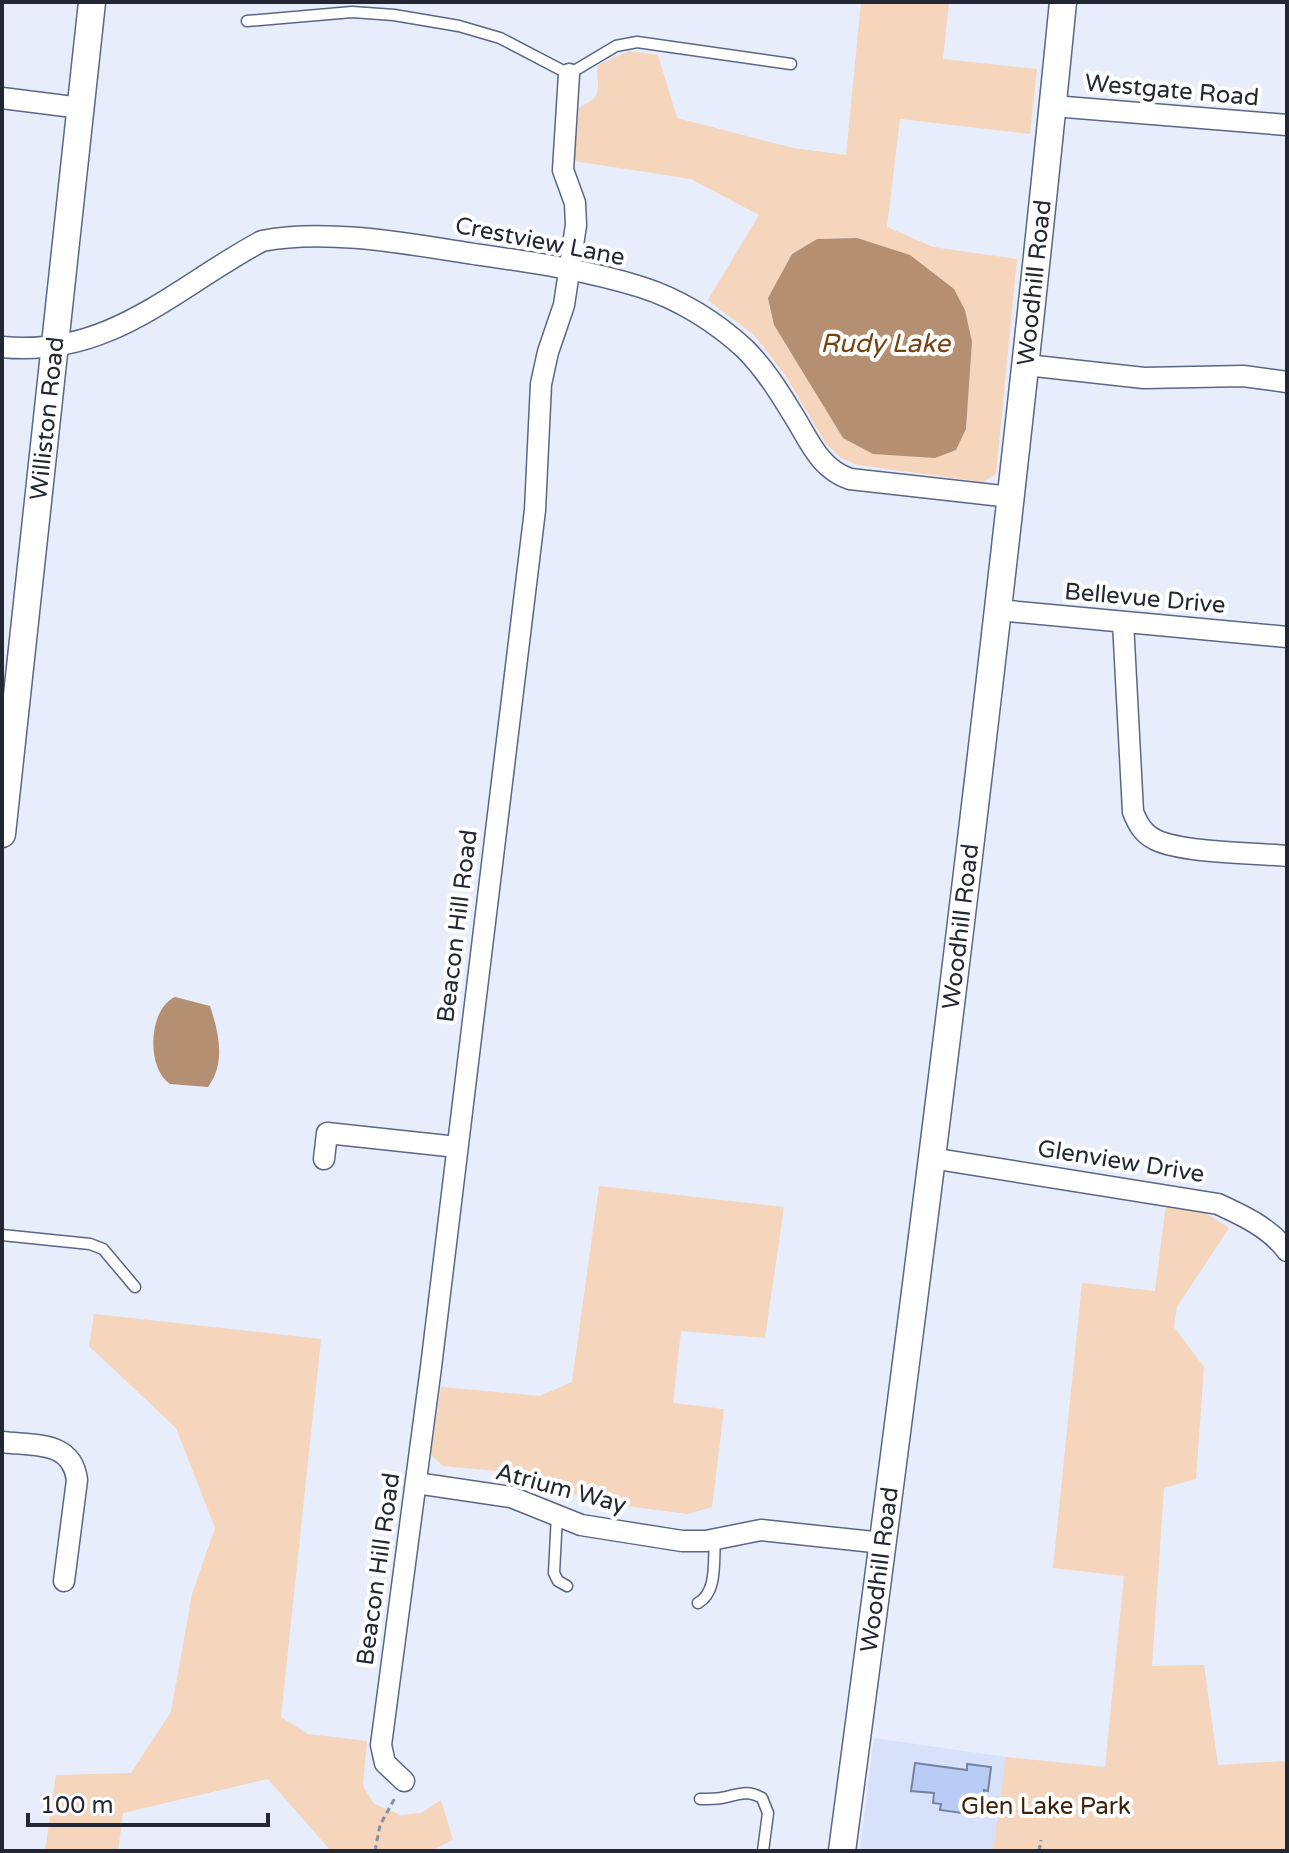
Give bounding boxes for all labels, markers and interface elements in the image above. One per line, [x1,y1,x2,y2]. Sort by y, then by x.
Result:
street label: Westgate Road [1084,68,1260,113]
street label: Woodhill Road [1011,198,1058,367]
street label: Crestview Lane [453,211,627,272]
water label: Rudy Lake [820,328,951,359]
street label: Williston Road [24,335,71,502]
street label: Bellevue Drive [1063,577,1227,620]
street label: Beacon Hill Road [431,828,484,1024]
street label: Woodhill Road [937,842,985,1011]
street label: Glenview Drive [1035,1134,1206,1189]
street label: Atrium Way [492,1457,629,1520]
street label: Beacon Hill Road [351,1471,406,1667]
street label: Woodhill Road [854,1485,905,1654]
scale bar [28,1777,268,1827]
text: 100 m [40,1791,114,1820]
park label: Glen Lake Park [961,1792,1131,1821]

